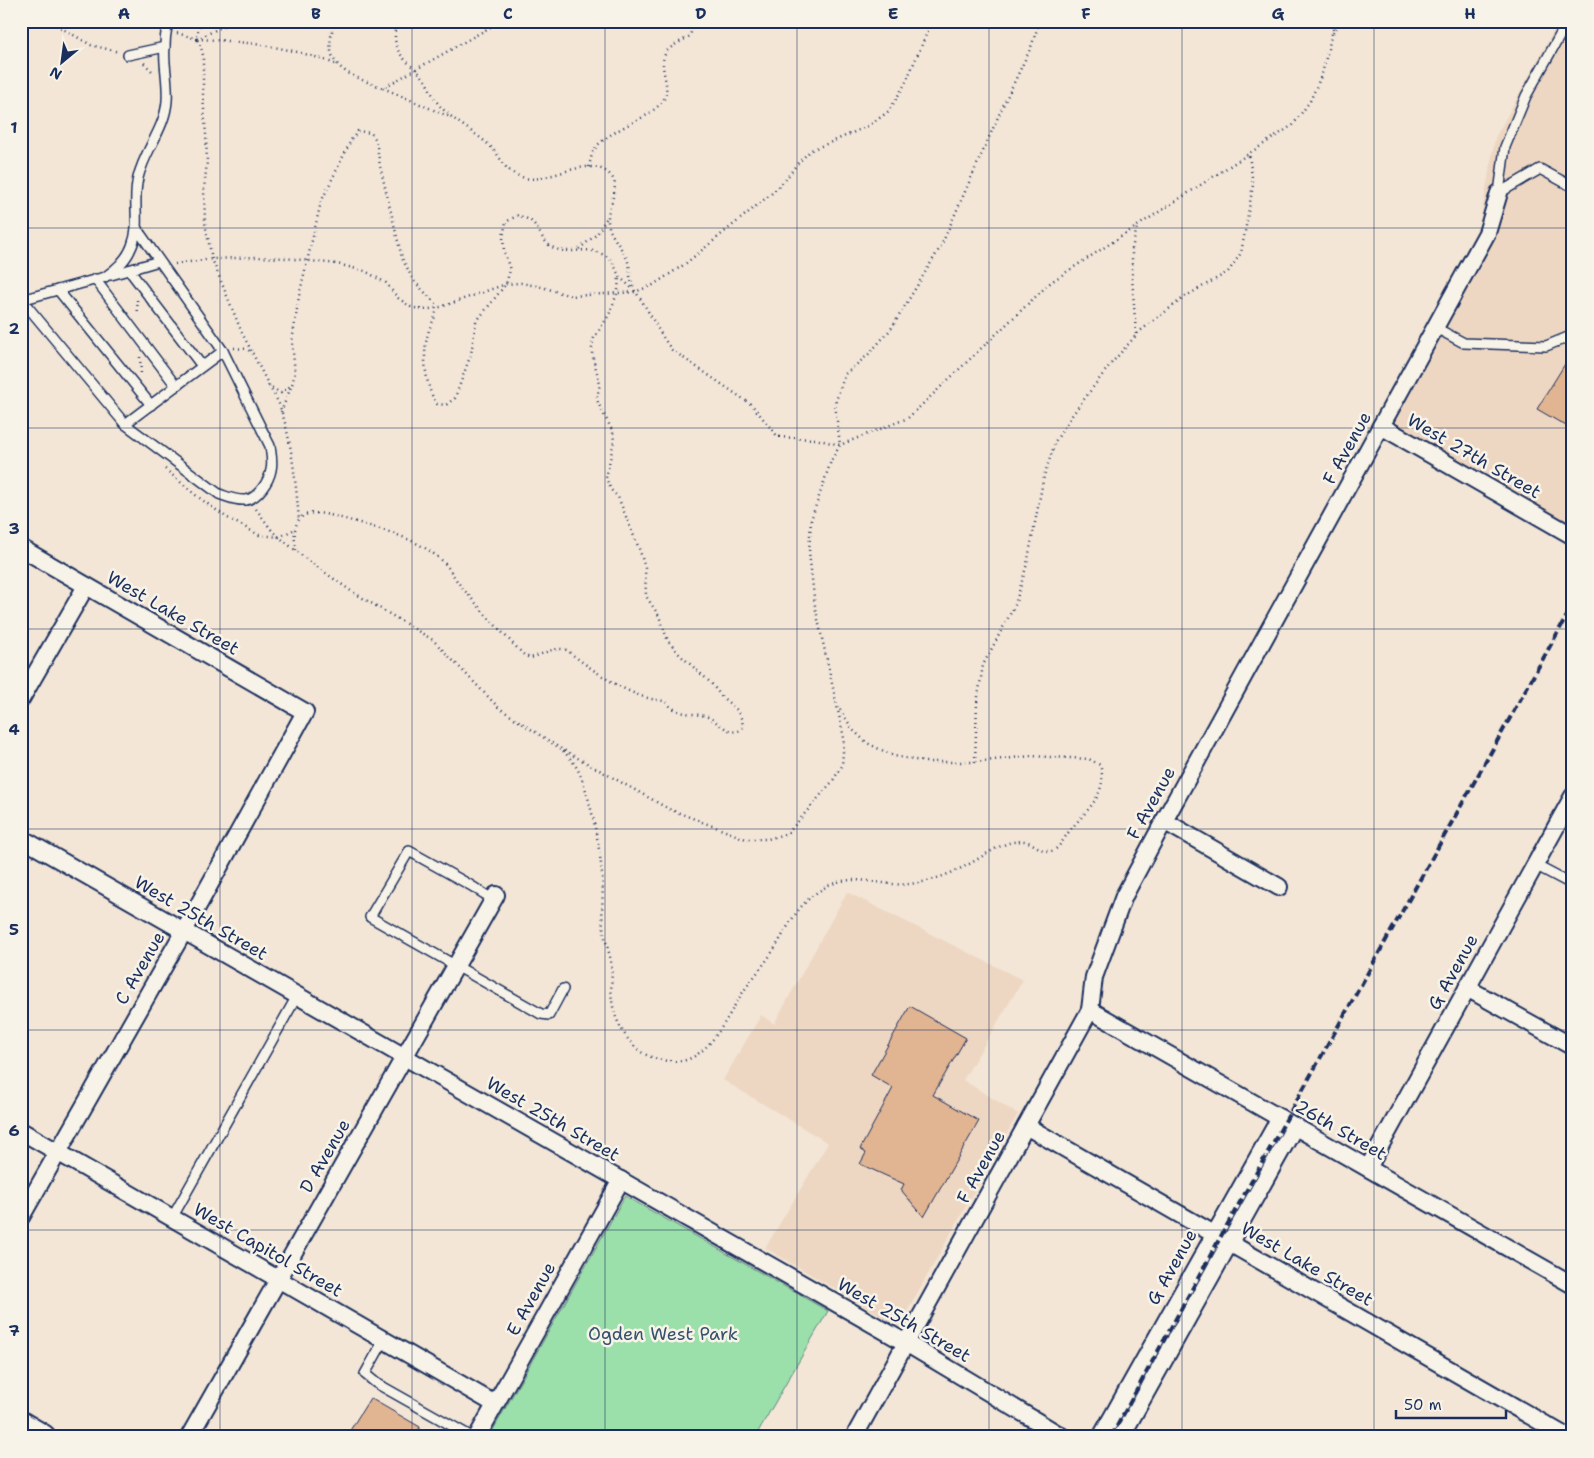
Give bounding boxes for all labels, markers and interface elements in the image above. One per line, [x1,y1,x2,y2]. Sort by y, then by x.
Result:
text: A [118,3,130,24]
text: B [311,3,321,24]
text: C [503,3,513,24]
text: D [695,3,707,24]
text: E [888,3,898,24]
text: F [1081,3,1091,24]
text: G [1272,3,1285,24]
text: H [1464,3,1476,24]
north arrow [38,38,88,88]
text: N [46,63,65,84]
text: 1 [10,117,18,138]
text: 2 [8,318,20,339]
street label: F Avenue [1317,407,1377,489]
street label: West 27th Street [1403,408,1545,504]
text: 3 [8,518,20,539]
street label: West Lake Street [103,565,244,661]
text: 4 [8,719,20,740]
street label: F Avenue [1121,762,1181,844]
street label: West 25th Street [130,870,272,966]
text: 5 [9,919,19,940]
street label: C Avenue [109,927,171,1009]
street label: G Avenue [1422,930,1484,1014]
street label: West 25th Street [482,1071,624,1167]
street label: 26th Street [1291,1094,1391,1166]
street label: D Avenue [294,1115,356,1197]
text: 6 [8,1120,20,1141]
street label: F Avenue [951,1126,1011,1208]
street label: West Capitol Street [189,1197,347,1303]
street label: West Lake Street [1237,1216,1378,1312]
street label: G Avenue [1141,1225,1203,1309]
street label: E Avenue [501,1258,561,1340]
street label: West 25th Street [833,1272,975,1368]
text: 7 [8,1320,20,1341]
park label: Ogden West Park [588,1322,738,1346]
scale bar [1396,1388,1506,1420]
text: 50 m [1404,1395,1442,1415]

